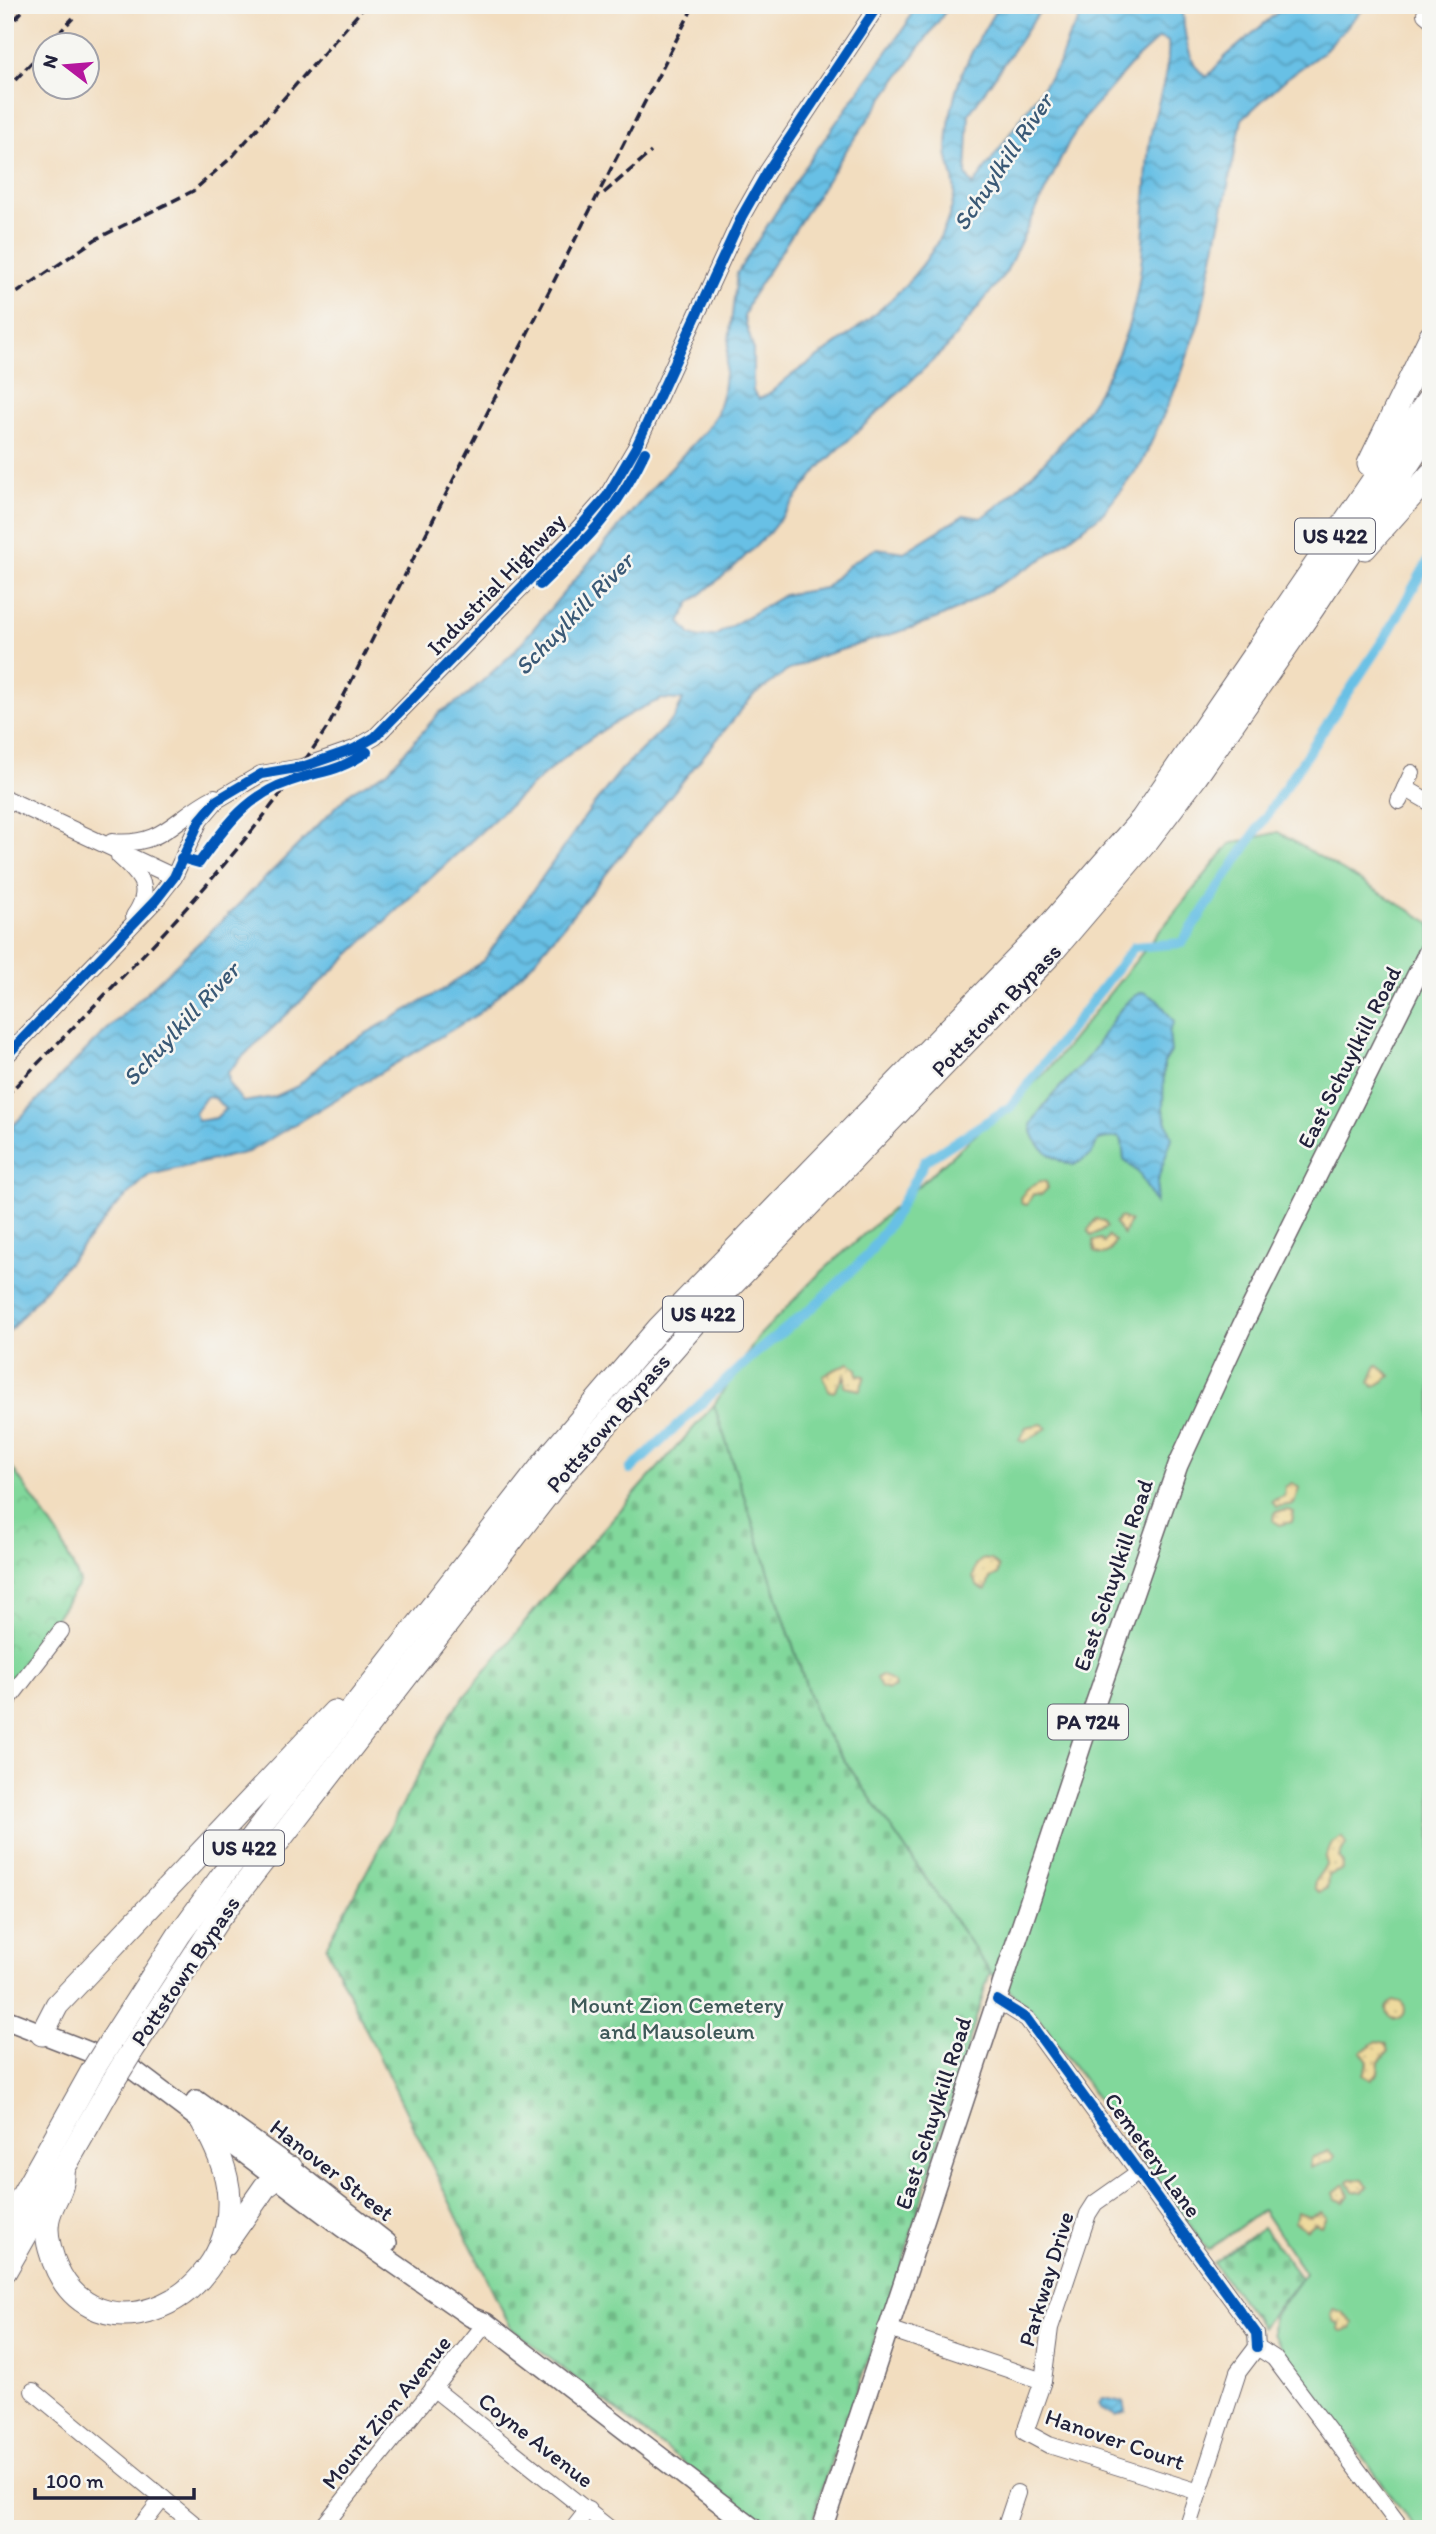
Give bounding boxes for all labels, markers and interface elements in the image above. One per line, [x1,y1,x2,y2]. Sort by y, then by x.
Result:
north arrow [32,32,102,102]
text: N [37,52,63,71]
water label: Schuylkill River [946,86,1060,236]
street label: Industrial Highway [421,507,571,661]
road number: US 422 [1295,518,1375,554]
water label: Schuylkill River [508,545,641,681]
street label: Pottstown Bypass [925,937,1067,1083]
water label: Schuylkill River [116,954,247,1092]
street label: East Schuylkill Road [1291,961,1407,1153]
road number: US 422 [663,1296,743,1332]
street label: Pottstown Bypass [540,1348,676,1498]
street label: East Schuylkill Road [1067,1475,1159,1675]
road number: PA 724 [1048,1704,1128,1740]
road number: US 422 [204,1830,284,1866]
street label: Pottstown Bypass [124,1891,246,2051]
park label: Mount Zion Cemetery and Mausoleum [570,1991,784,2045]
street label: East Schuylkill Road [889,2013,977,2213]
street label: Cemetery Lane [1098,2087,1208,2223]
street label: Hanover Street [265,2113,400,2227]
street label: Parkway Drive [1012,2208,1080,2350]
street label: Mount Zion Avenue [315,2329,457,2495]
street label: Coyne Avenue [473,2386,599,2494]
street label: Hanover Court [1042,2402,1189,2476]
scale bar [35,2457,194,2501]
text: 100 m [46,2468,104,2493]

